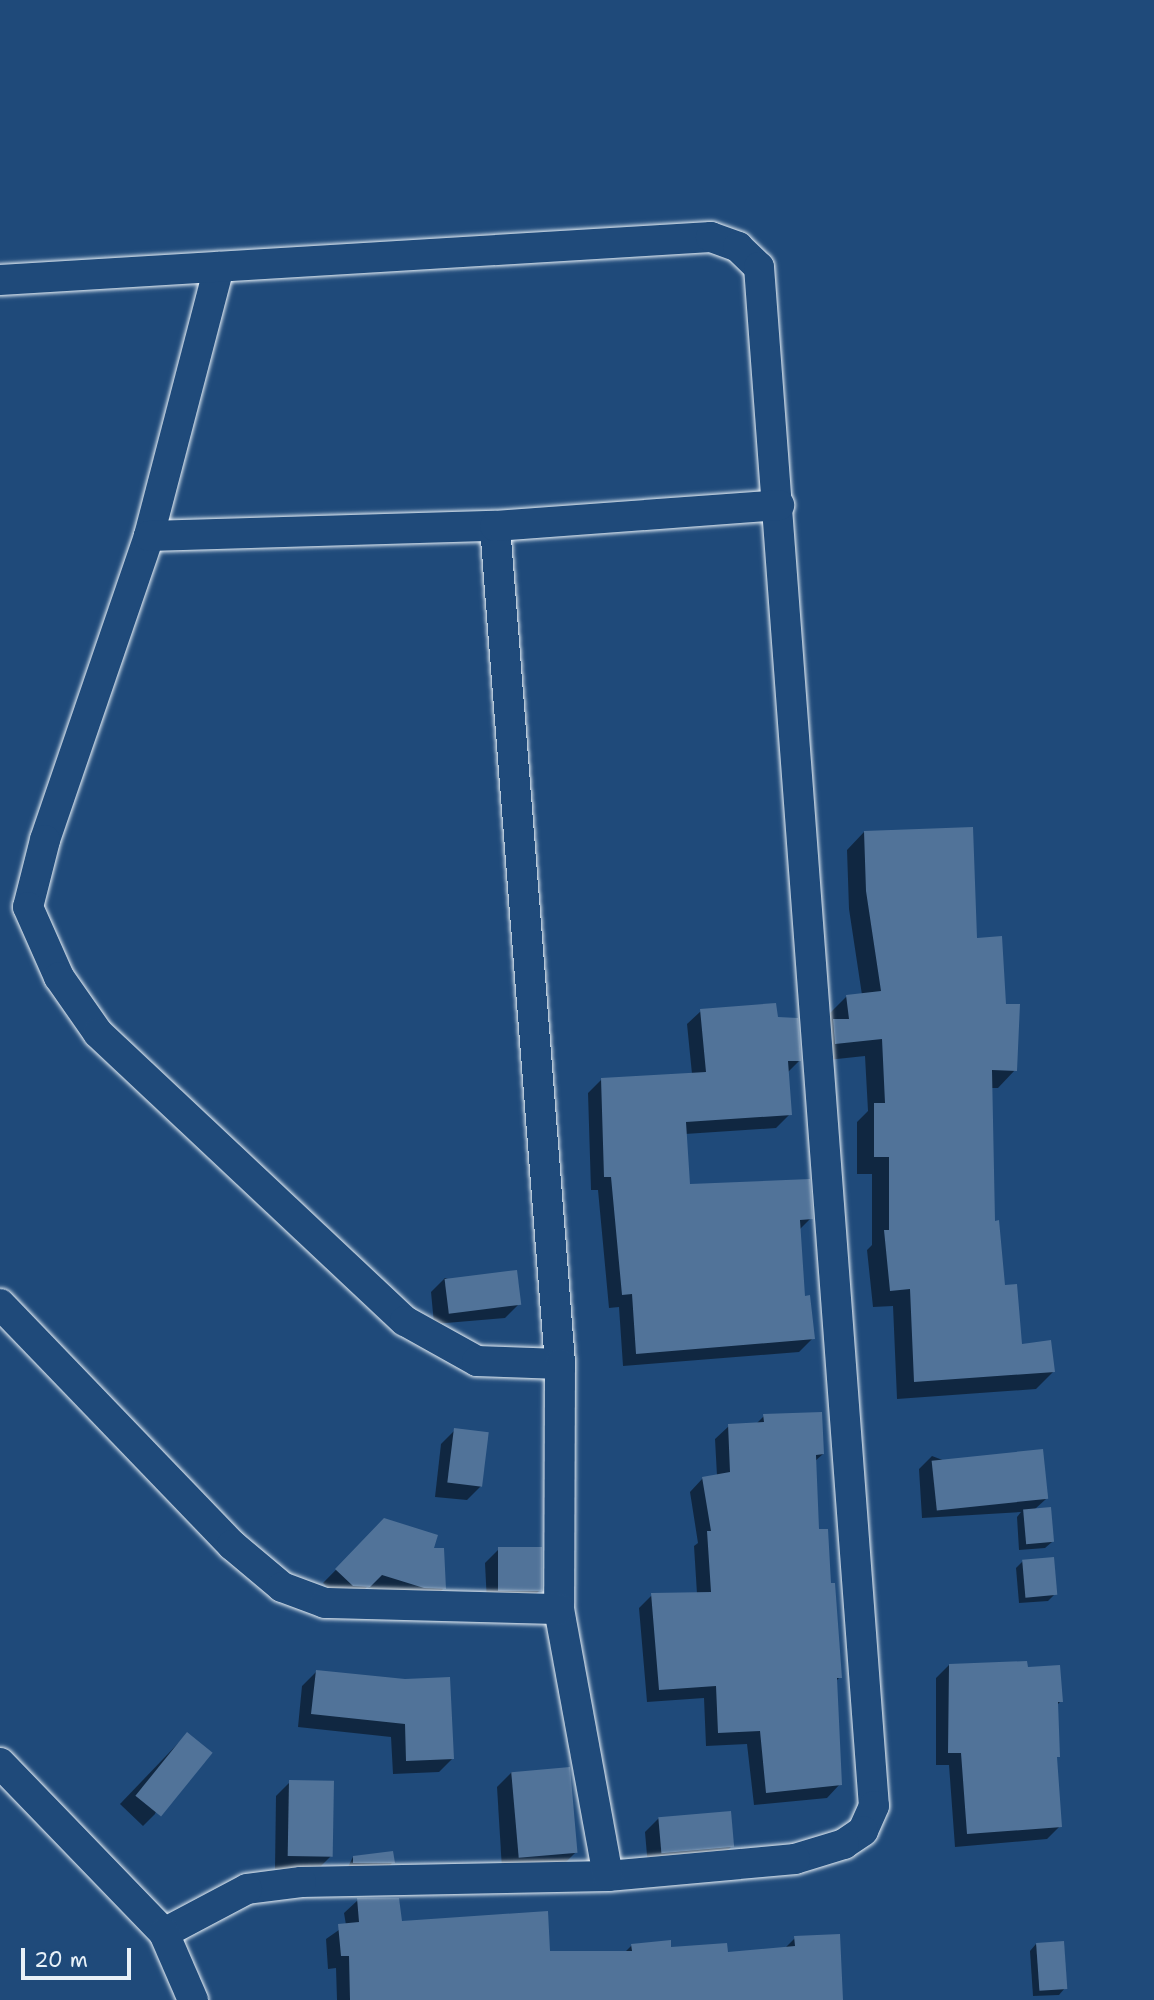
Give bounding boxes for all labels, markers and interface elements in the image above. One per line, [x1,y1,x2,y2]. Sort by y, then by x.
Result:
scale bar [24,1934,135,1978]
text: 20 m [34,1946,88,1974]

